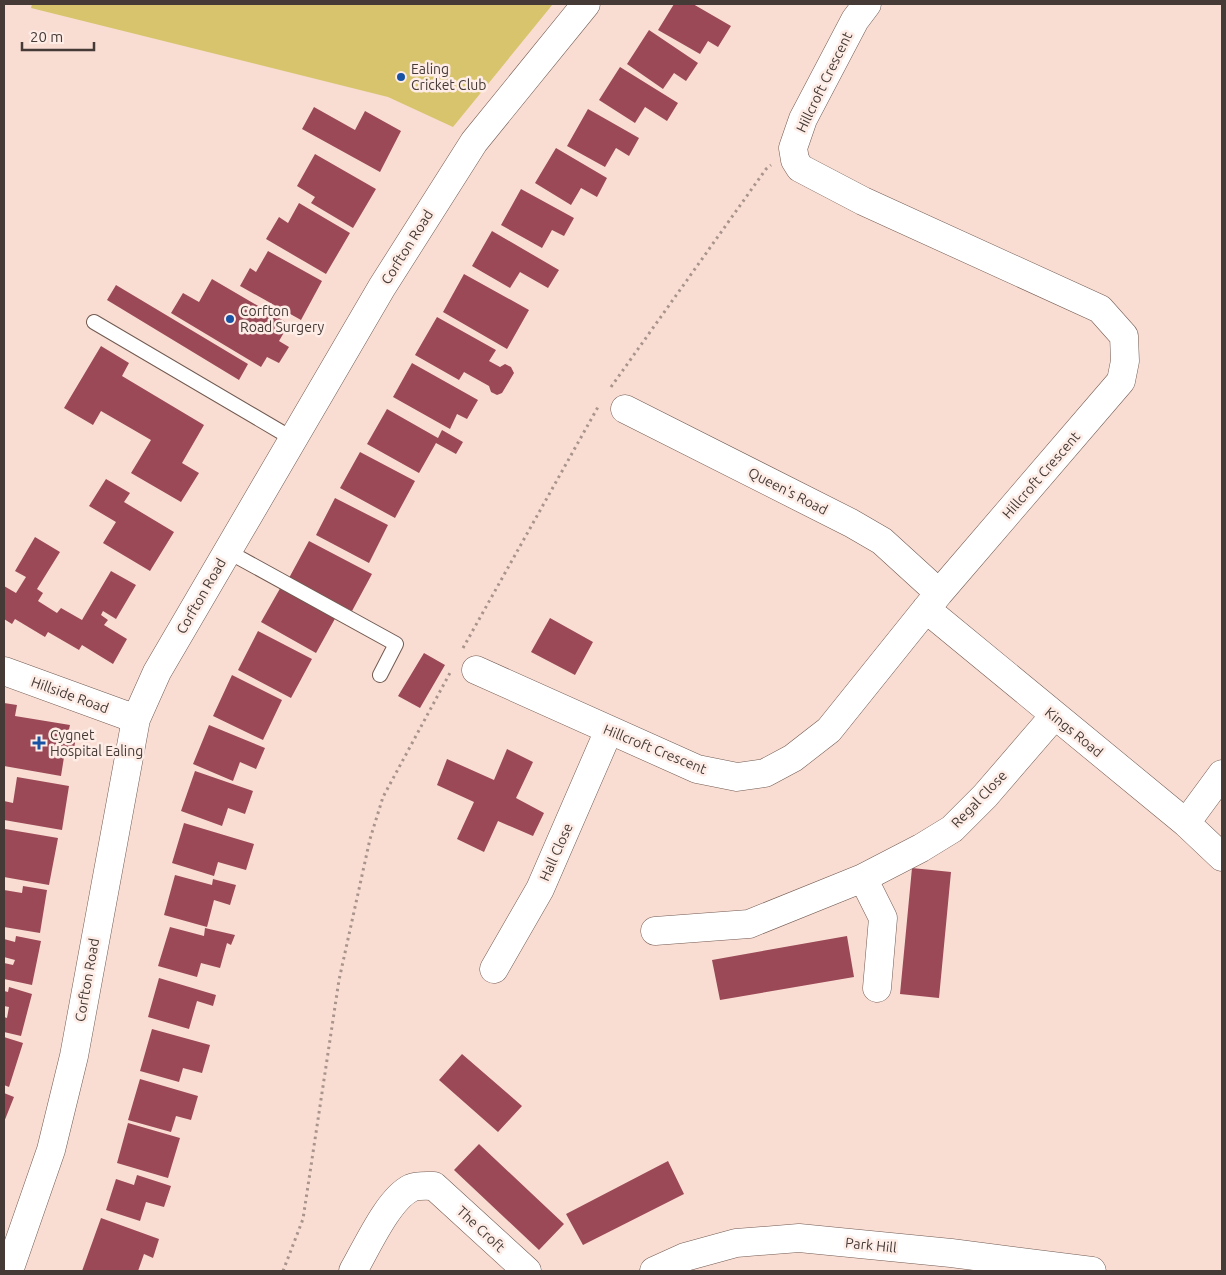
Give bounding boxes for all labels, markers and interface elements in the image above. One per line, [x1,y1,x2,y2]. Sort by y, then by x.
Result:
scale bar [22,20,95,52]
text: 20 m [30,28,63,45]
street label: Hillcroft Crescent [793,29,855,135]
place label: Ealing Cricket Club [411,61,487,93]
marker: Ealing Cricket Club [395,71,407,83]
street label: Corfton Road [378,207,436,287]
place label: Corfton Road Surgery [240,303,324,335]
marker: Corfton Road Surgery [224,313,236,325]
street label: Hillcroft Crescent [999,428,1083,522]
street label: Queen's Road [746,464,830,518]
street label: Corfton Road [173,555,229,637]
street label: Hillside Road [29,674,111,716]
street label: Kings Road [1042,704,1106,760]
street label: Hillcroft Crescent [601,721,709,777]
place label: Cygnet Hospital Ealing [50,727,143,759]
marker: Cygnet Hospital Ealing [32,736,46,750]
street label: Regal Close [948,767,1010,831]
street label: Hall Close [536,821,576,883]
street label: Corfton Road [72,937,102,1023]
street label: The Croft [454,1203,509,1256]
street label: Park Hill [845,1234,898,1256]

